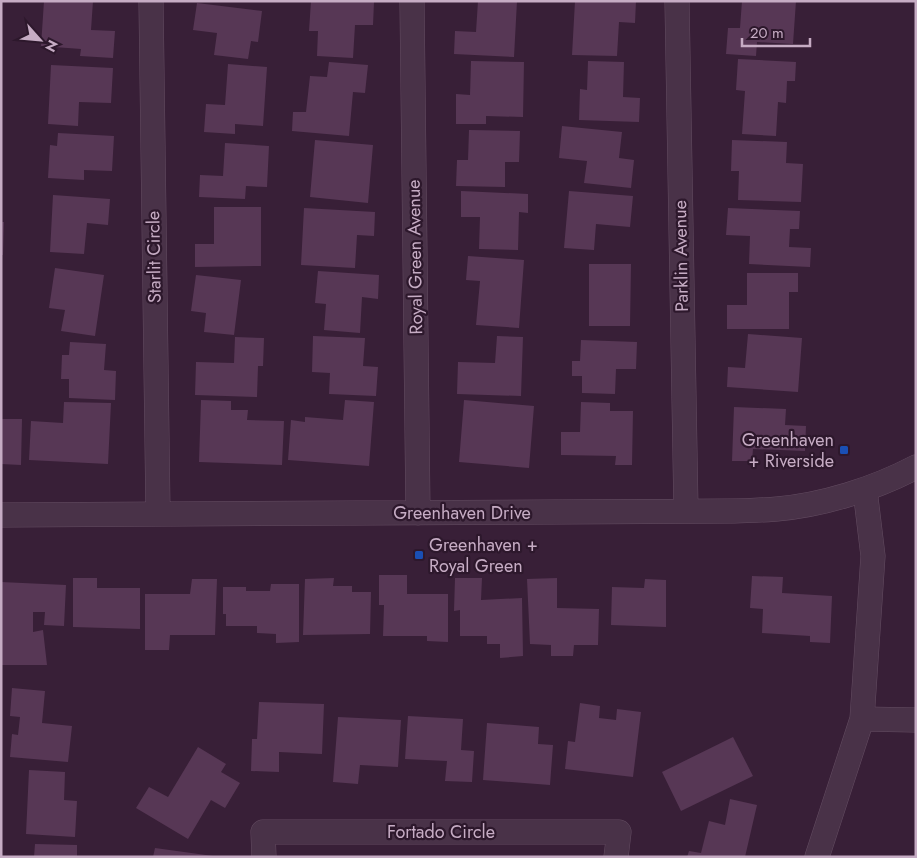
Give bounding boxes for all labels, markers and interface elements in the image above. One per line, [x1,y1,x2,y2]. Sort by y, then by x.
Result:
north arrow [15,15,65,65]
scale bar [742,15,810,47]
text: 20 m [750,22,784,44]
text: N [40,36,63,55]
street label: Royal Green Avenue [401,179,429,335]
street label: Parklin Avenue [667,200,695,312]
street label: Starlit Circle [140,211,168,303]
place label: Greenhaven + Riverside [742,427,834,474]
marker: Greenhaven + Riverside [838,444,850,456]
street label: Greenhaven Drive [393,500,531,526]
place label: Greenhaven + Royal Green [429,532,538,579]
marker: Greenhaven + Royal Green [413,549,425,561]
street label: Fortado Circle [387,819,495,845]

